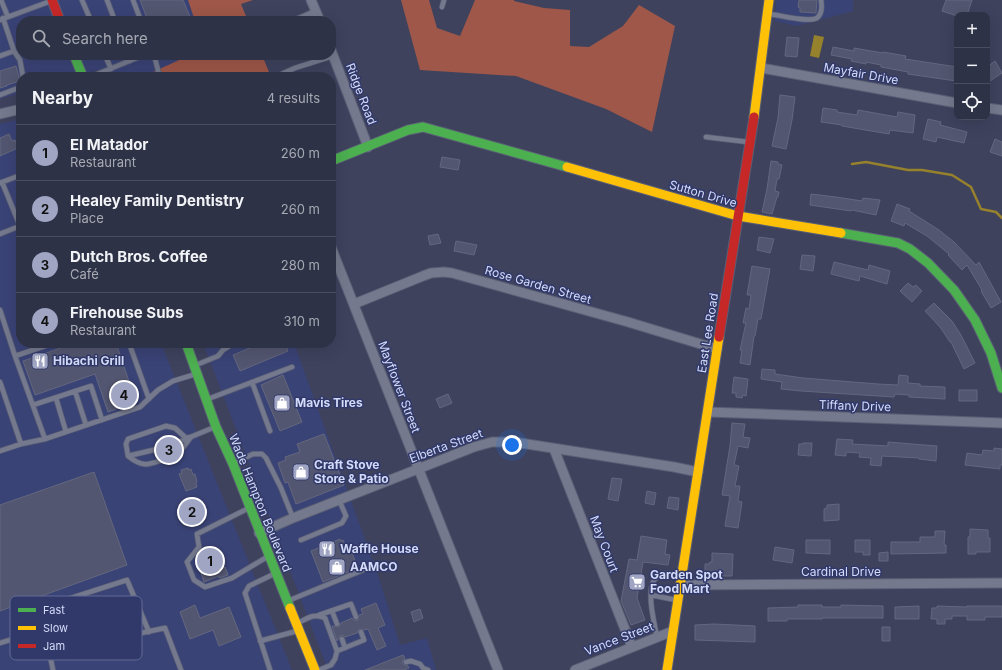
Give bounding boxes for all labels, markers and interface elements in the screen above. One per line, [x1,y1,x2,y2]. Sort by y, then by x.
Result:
map controls [954,12,990,120]
button: + [954,12,990,48]
search box [16,16,336,60]
icon: search [30,27,52,49]
text: Search here [62,29,148,48]
button: − [954,48,990,84]
street label: Mayfair Drive [822,60,900,87]
street label: Ridge Road [343,61,380,127]
button: locate [954,84,990,120]
text: Nearby [32,88,93,108]
text: 4 results [267,90,320,106]
text: El Matador [70,135,148,154]
text: 1 [42,145,48,161]
text: 260 m [281,145,320,161]
text: Restaurant [70,154,136,170]
street label: Sutton Drive [668,177,739,210]
text: Healey Family Dentistry [70,191,244,210]
text: 2 [41,201,49,217]
text: 260 m [281,201,320,217]
text: Place [70,210,104,226]
text: Dutch Bros. Coffee [70,247,208,266]
text: 3 [41,257,49,273]
text: 280 m [281,257,320,273]
street label: Rose Garden Street [483,262,593,307]
text: Café [70,266,99,282]
street label: East Lee Road [694,292,721,374]
text: Firehouse Subs [70,303,183,322]
text: 4 [41,313,49,329]
text: 310 m [283,313,320,329]
text: Restaurant [70,322,136,338]
street label: Mayflower Street [375,339,424,435]
restaurant icon: Hibachi Grill [30,351,50,371]
place label: Hibachi Grill [53,353,124,368]
pin: 4 [111,380,137,410]
shop icon: Mavis Tires [272,393,292,413]
place label: Mavis Tires [295,395,363,410]
street label: Tiffany Drive [819,397,891,414]
street label: Elberta Street [407,425,485,466]
street label: Wade Hampton Boulevard [226,432,295,574]
pin: 3 [156,435,182,465]
your location [502,435,522,455]
place label: Craft Stove Store & Patio [314,457,389,486]
shop icon: Craft Stove Store & Patio [291,462,311,482]
pin: 2 [179,497,205,527]
street label: May Court [587,513,622,574]
restaurant icon: Waffle House [317,539,337,559]
place label: Waffle House [340,541,419,556]
pin: 1 [197,546,223,576]
shop icon: AAMCO [327,557,347,577]
place label: AAMCO [350,559,397,574]
street label: Cardinal Drive [801,564,881,579]
place label: Garden Spot Food Mart [650,567,723,596]
supermarket icon: Garden Spot Food Mart [627,572,647,592]
legend [10,596,142,660]
text: Fast [43,603,65,617]
street label: Vance Street [582,618,655,659]
text: Slow [43,621,68,635]
text: Jam [43,639,65,653]

